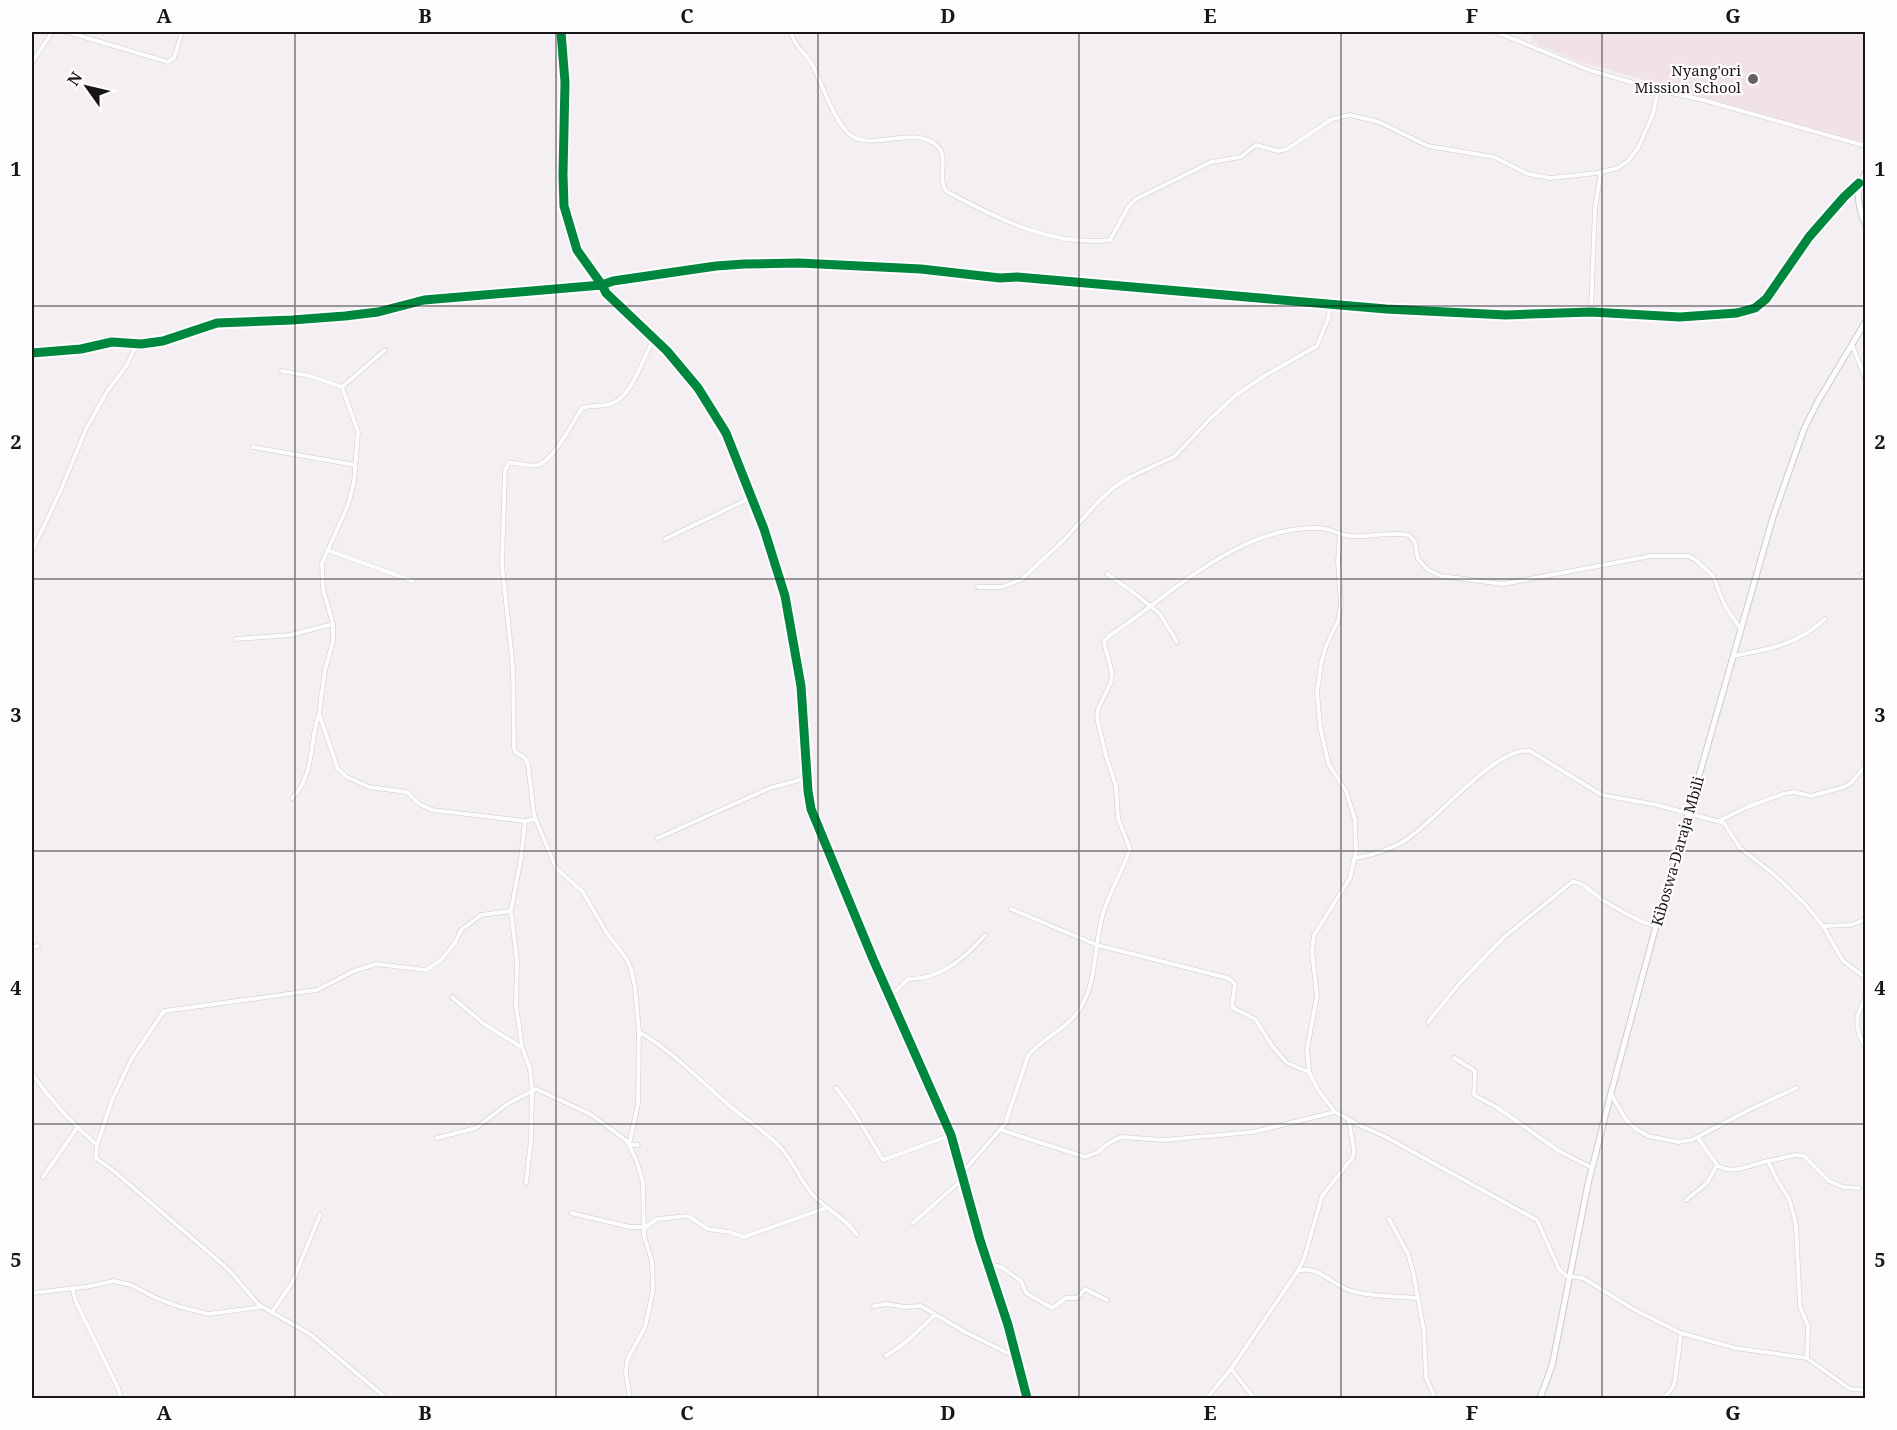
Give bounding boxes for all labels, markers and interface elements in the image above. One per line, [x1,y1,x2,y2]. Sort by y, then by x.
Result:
text: A [156,2,172,29]
text: B [418,2,432,29]
text: C [680,2,694,29]
text: D [940,2,956,29]
text: E [1203,2,1217,29]
text: F [1466,2,1478,29]
text: G [1725,2,1741,29]
north arrow [57,57,117,117]
place label: Nyang'ori Mission School [1635,60,1741,97]
text: N [62,67,87,90]
marker: Nyang'ori Mission School [1746,72,1760,86]
text: 1 [10,155,22,182]
text: 1 [1874,155,1886,182]
text: 2 [10,428,22,455]
text: 2 [1874,428,1886,455]
text: 3 [10,701,22,728]
text: 3 [1874,701,1886,728]
street label: Kiboswa-Daraja Mbili [1646,774,1708,928]
text: 4 [10,974,22,1001]
text: 4 [1874,974,1886,1001]
text: 5 [10,1246,22,1273]
text: 5 [1874,1246,1886,1273]
text: A [156,1399,172,1426]
text: B [418,1399,432,1426]
text: C [680,1399,694,1426]
text: D [940,1399,956,1426]
text: E [1203,1399,1217,1426]
text: F [1466,1399,1478,1426]
text: G [1725,1399,1741,1426]

